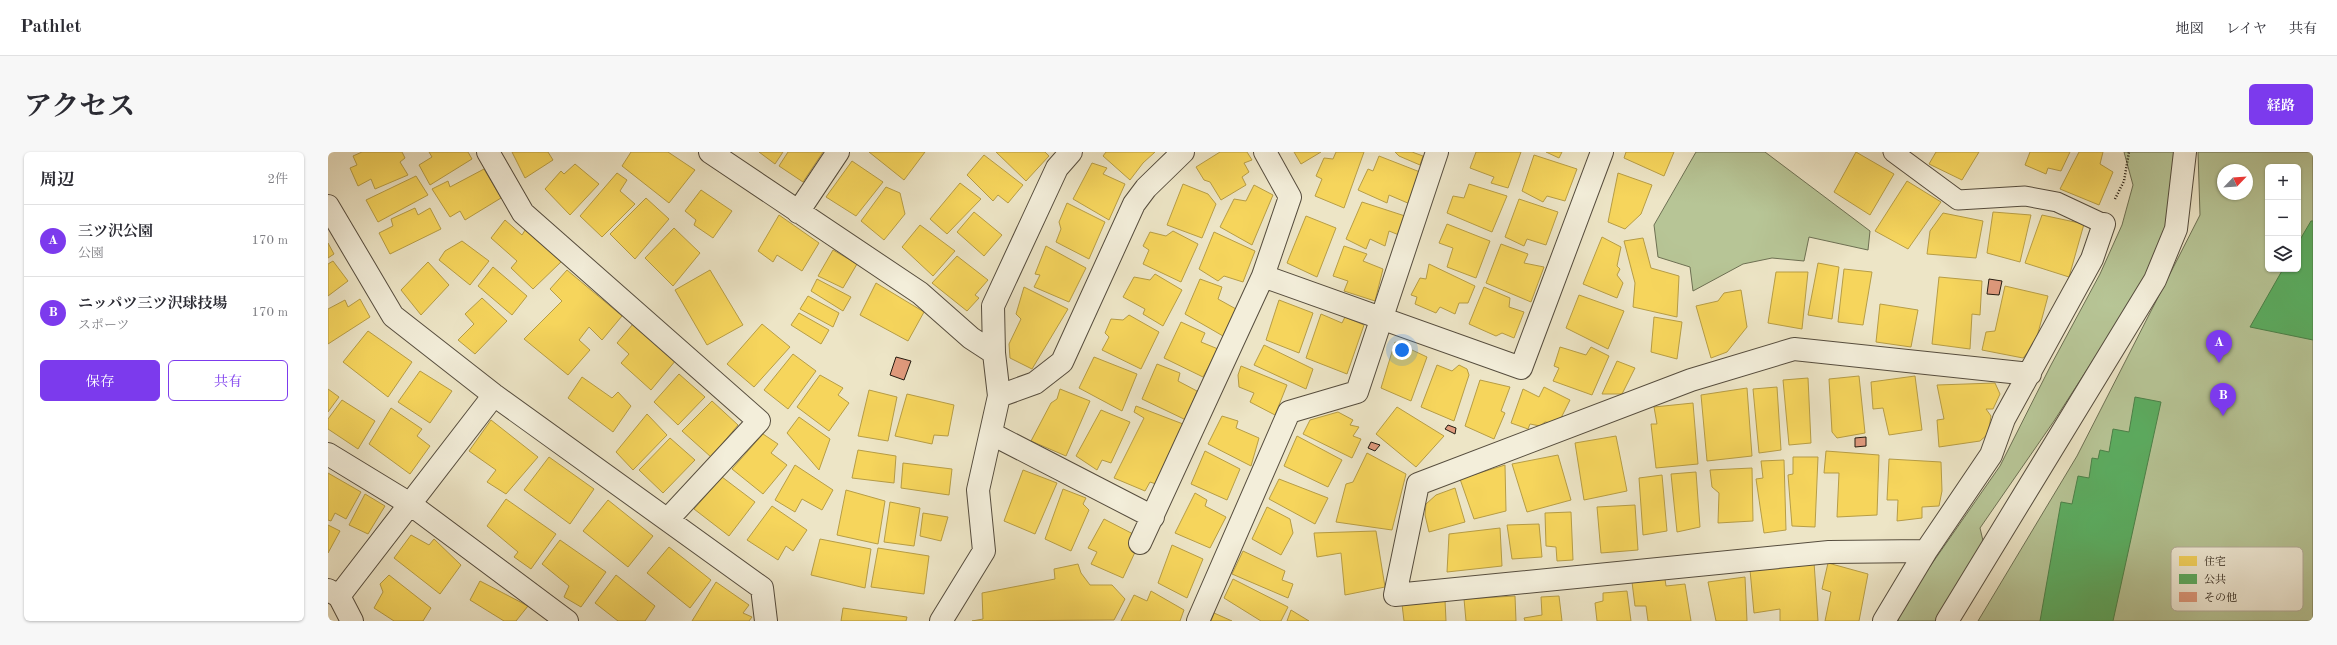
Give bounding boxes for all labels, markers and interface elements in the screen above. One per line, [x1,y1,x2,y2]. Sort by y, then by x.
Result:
text: Pathlet [20,18,81,37]
text: 地図 [2176,22,2204,36]
text: レイヤ [2226,22,2267,36]
text: 共有 [2289,22,2317,36]
button: 経路 [2249,84,2313,125]
text: アクセス [24,94,135,122]
north arrow [2217,164,2253,200]
map controls [2265,164,2301,272]
button: + [2265,164,2301,200]
text: 周辺 [40,172,74,189]
text: 2件 [267,173,288,186]
button: − [2265,200,2301,236]
text: 三ツ沢公園 [78,225,153,240]
text: A [48,234,58,247]
text: 170 m [251,234,288,247]
button: layers [2265,236,2301,272]
text: 公園 [78,247,104,260]
text: ニッパツ三ツ沢球技場 [78,297,227,312]
text: B [48,306,58,319]
text: 170 m [251,306,288,319]
text: スポーツ [78,319,129,332]
pin: A [2206,330,2232,363]
your location [1392,340,1412,360]
button: 保存 [40,360,160,401]
button: 共有 [168,360,288,401]
pin: B [2210,383,2236,416]
legend [2171,547,2303,611]
text: 住宅 [2204,555,2226,568]
text: 公共 [2204,573,2226,586]
text: その他 [2204,592,2237,604]

